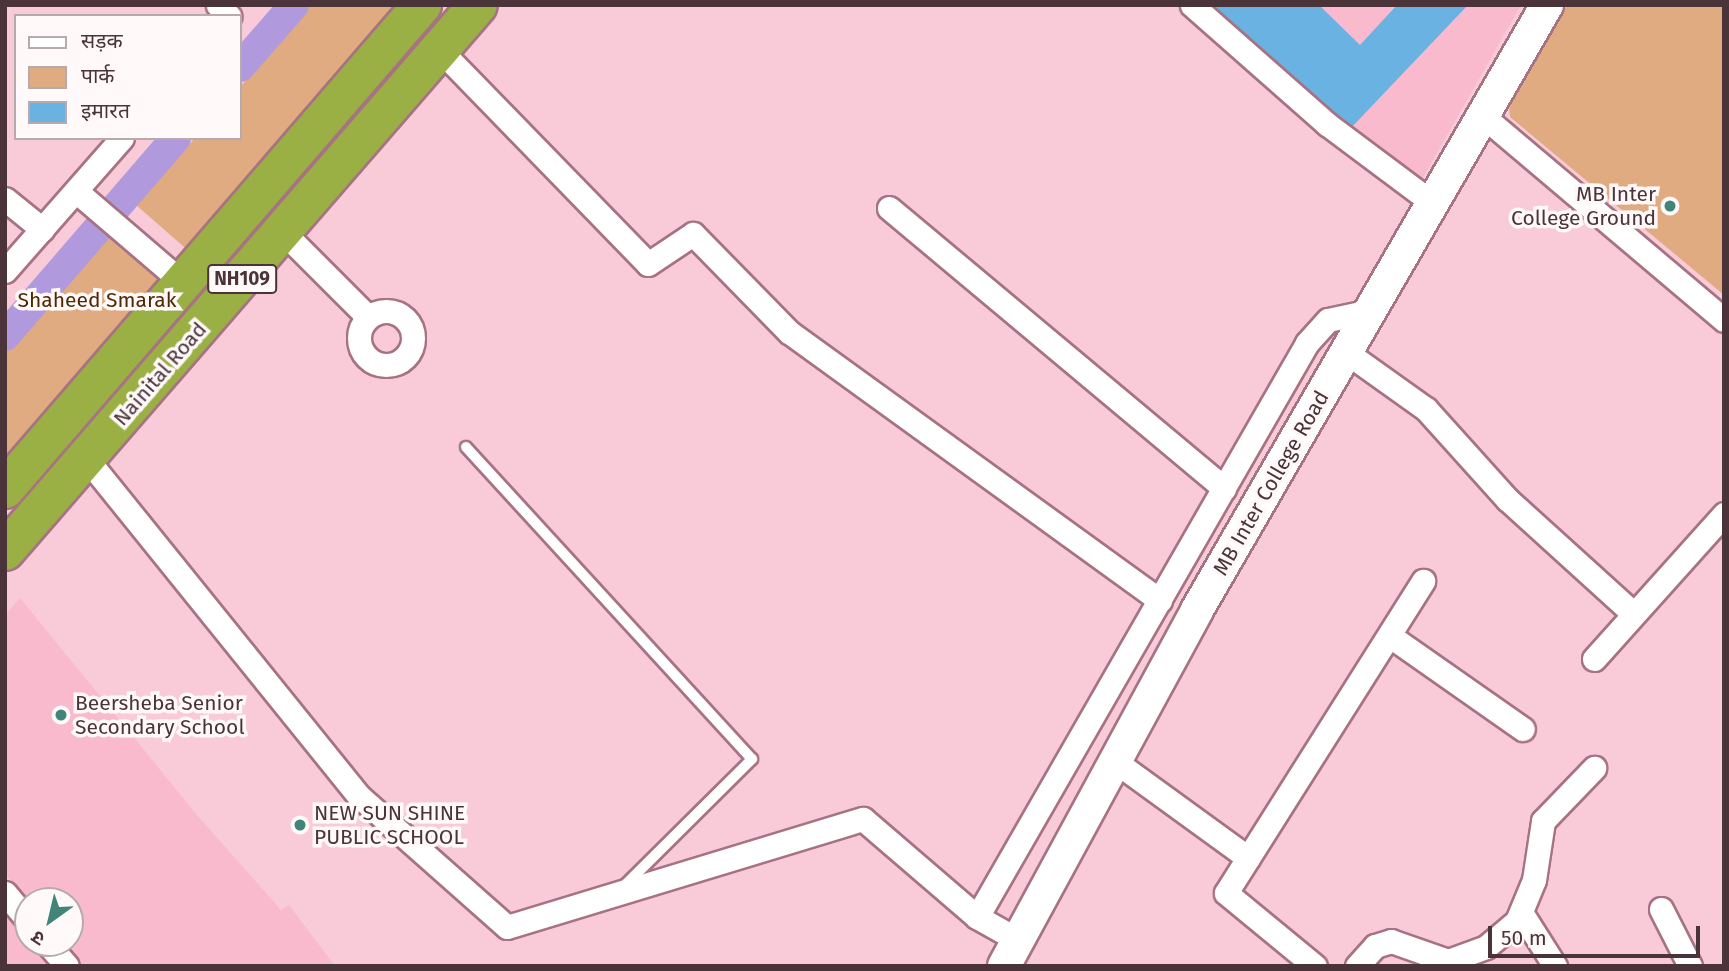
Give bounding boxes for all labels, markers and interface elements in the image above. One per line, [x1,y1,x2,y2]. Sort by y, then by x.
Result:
legend [14,14,242,140]
text: सड़क [81,28,123,54]
text: पार्क [81,63,115,89]
text: इमारत [81,98,130,124]
place label: MB Inter College Ground [1511,181,1656,231]
marker: MB Inter College Ground [1662,198,1678,214]
road number: NH109 [207,264,277,294]
park label: Shaheed Smarak [18,287,176,313]
street label: Nainital Road [108,317,212,431]
street label: MB Inter College Road [1208,386,1334,580]
place label: Beersheba Senior Secondary School [75,690,245,740]
marker: Beersheba Senior Secondary School [53,707,69,723]
place label: NEW SUN SHINE PUBLIC SCHOOL [314,800,465,850]
marker: NEW SUN SHINE PUBLIC SCHOOL [292,817,308,833]
north arrow [14,887,84,957]
scale bar [1491,912,1703,956]
text: 50 m [1501,925,1547,951]
text: उ [27,926,49,951]

